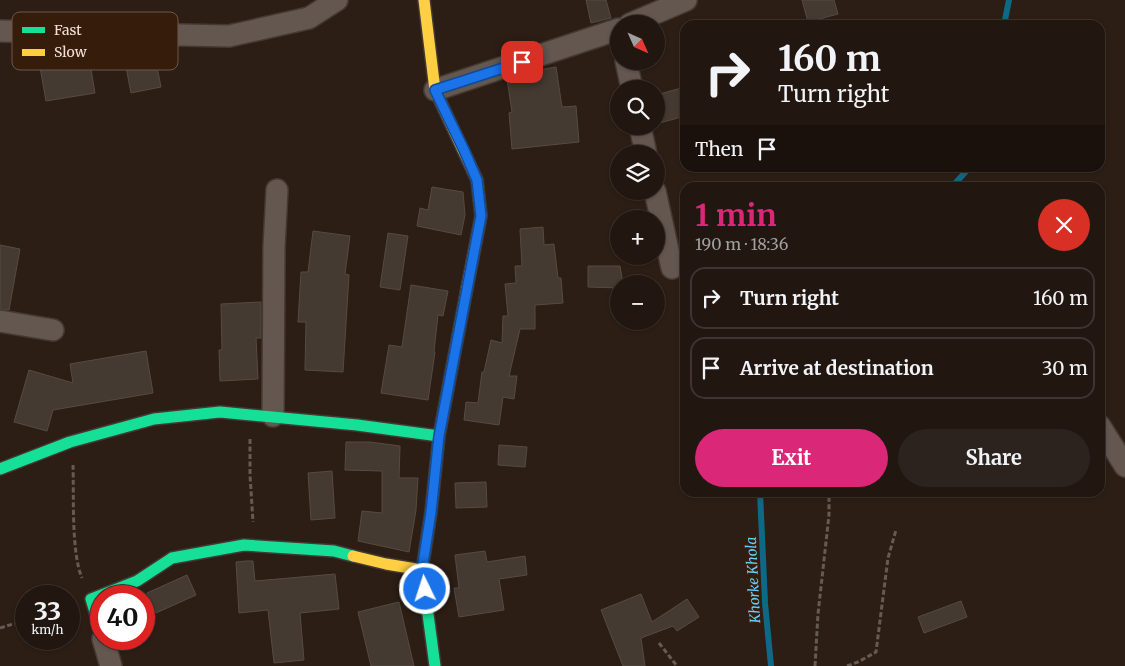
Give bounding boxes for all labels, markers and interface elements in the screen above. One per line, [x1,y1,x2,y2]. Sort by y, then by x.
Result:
legend [12,12,178,70]
north arrow [610,15,665,70]
map controls [610,15,665,330]
text: Fast [54,21,82,39]
text: 160 m [778,37,881,81]
icon: right [695,40,760,105]
pin [501,41,543,83]
text: Slow [54,43,87,61]
icon: arrive [508,48,536,76]
button: search [610,80,665,135]
text: Turn right [778,80,889,108]
icon: arrive [753,135,781,163]
text: Then [695,137,743,161]
button: layers [610,145,665,200]
text: 1 min [695,196,777,234]
button: close [1038,199,1090,251]
button: + [610,210,665,265]
text: 190 m · 18:36 [695,234,788,254]
button: − [610,275,665,330]
icon: right [697,284,725,312]
text: Turn right [740,286,839,310]
text: 160 m [1033,286,1088,310]
icon: arrive [697,354,725,382]
text: Arrive at destination [740,356,934,380]
text: 30 m [1042,356,1088,380]
button: Exit [695,429,888,487]
button: Share [898,429,1090,487]
water label: Khorke Khola [742,536,764,625]
position arrow [398,562,450,614]
speed limit sign: 40 [90,585,155,650]
text: 33 [34,595,61,627]
text: km/h [32,622,63,637]

